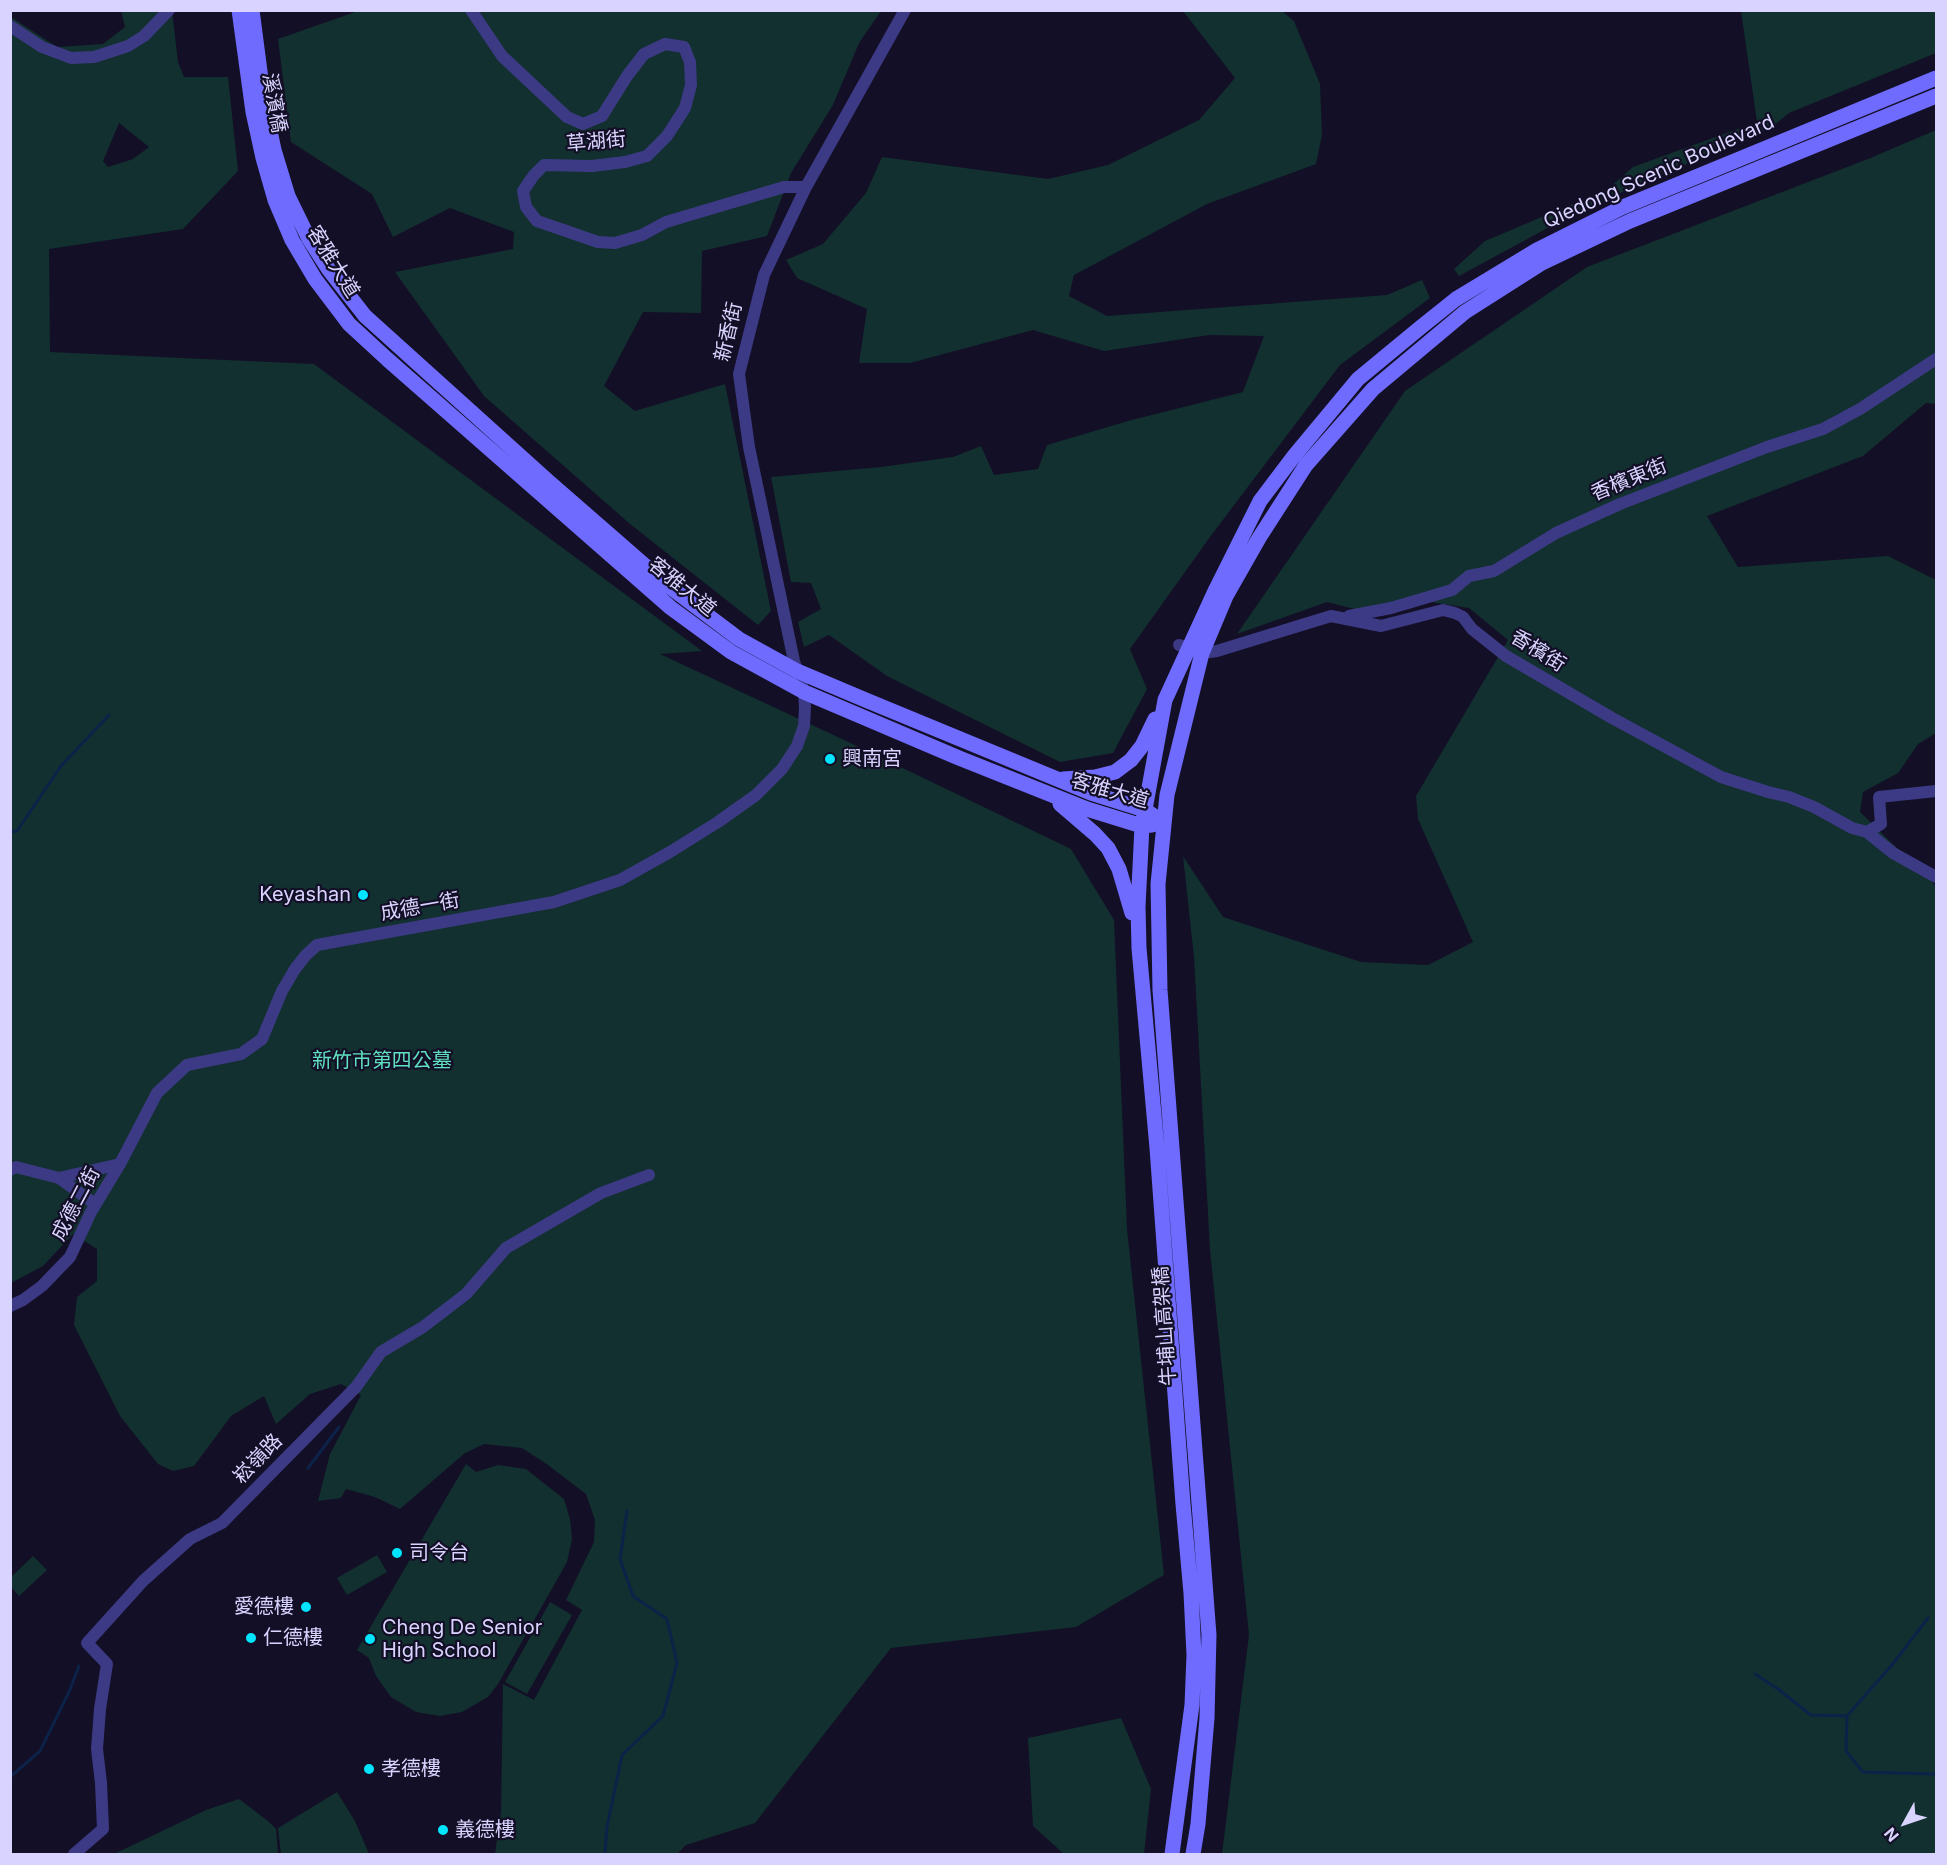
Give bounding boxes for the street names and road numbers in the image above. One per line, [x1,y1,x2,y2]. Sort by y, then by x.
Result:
street label: 溪濱橋 [257,71,291,135]
street label: Qiedong Scenic Boulevard [1540,110,1778,234]
street label: 草湖街 [565,127,627,157]
street label: 客雅大道 [302,222,364,302]
street label: 新香街 [711,300,747,364]
street label: 香檳東街 [1587,454,1671,506]
street label: 客雅大道 [643,553,721,621]
street label: 香檳街 [1506,625,1570,677]
street label: 客雅大道 [1068,768,1152,814]
street label: 成德一街 [379,888,461,926]
street label: 成德二街 [47,1163,105,1245]
street label: 牛埔山高架橋 [1149,1265,1181,1387]
street label: 崧嶺路 [229,1429,287,1489]

